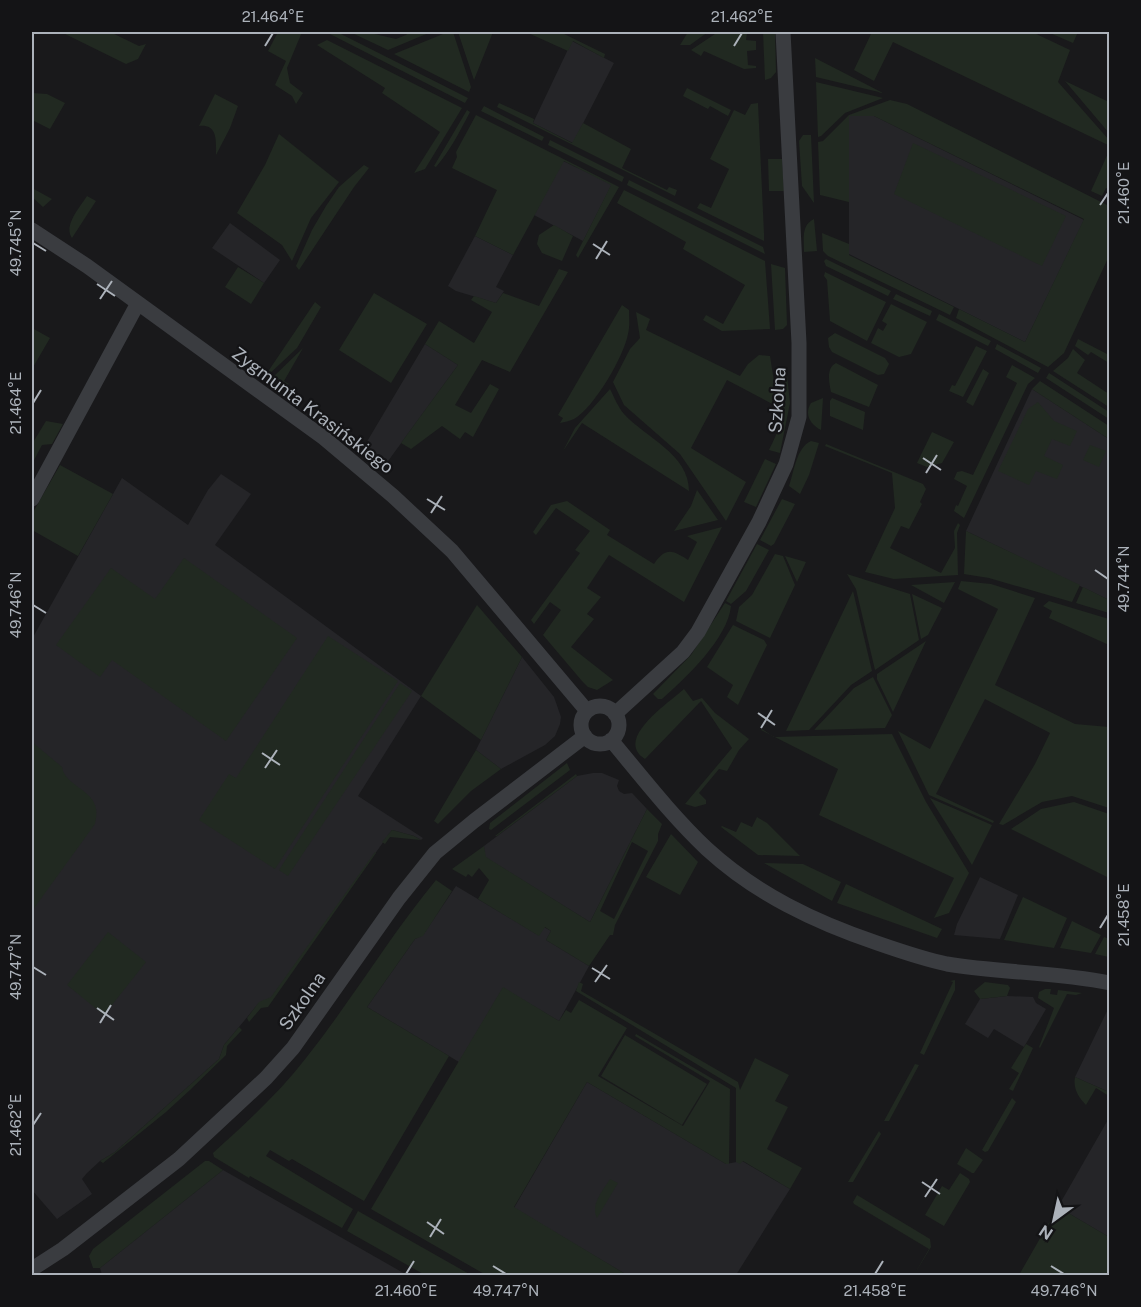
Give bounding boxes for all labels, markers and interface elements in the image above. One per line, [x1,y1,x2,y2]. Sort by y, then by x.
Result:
text: 21.464°E [242,8,304,25]
text: 21.462°E [711,8,773,25]
text: 21.460°E [1115,162,1132,224]
text: 49.745°N [7,209,24,277]
street label: Zygmunta Krasińskiego [228,342,398,478]
street label: Szkolna [764,366,790,434]
text: 21.464°E [7,372,24,434]
text: 49.744°N [1115,545,1132,613]
text: 49.746°N [7,571,24,639]
text: 21.458°E [1115,883,1132,947]
text: 49.747°N [7,934,24,1000]
street label: Szkolna [274,968,330,1034]
text: 21.462°E [7,1094,24,1156]
north arrow [1024,1190,1084,1250]
text: N [1036,1221,1057,1244]
text: 21.460°E [375,1282,437,1299]
text: 49.747°N [473,1282,539,1299]
text: 21.458°E [843,1282,907,1299]
text: 49.746°N [1030,1282,1098,1299]

